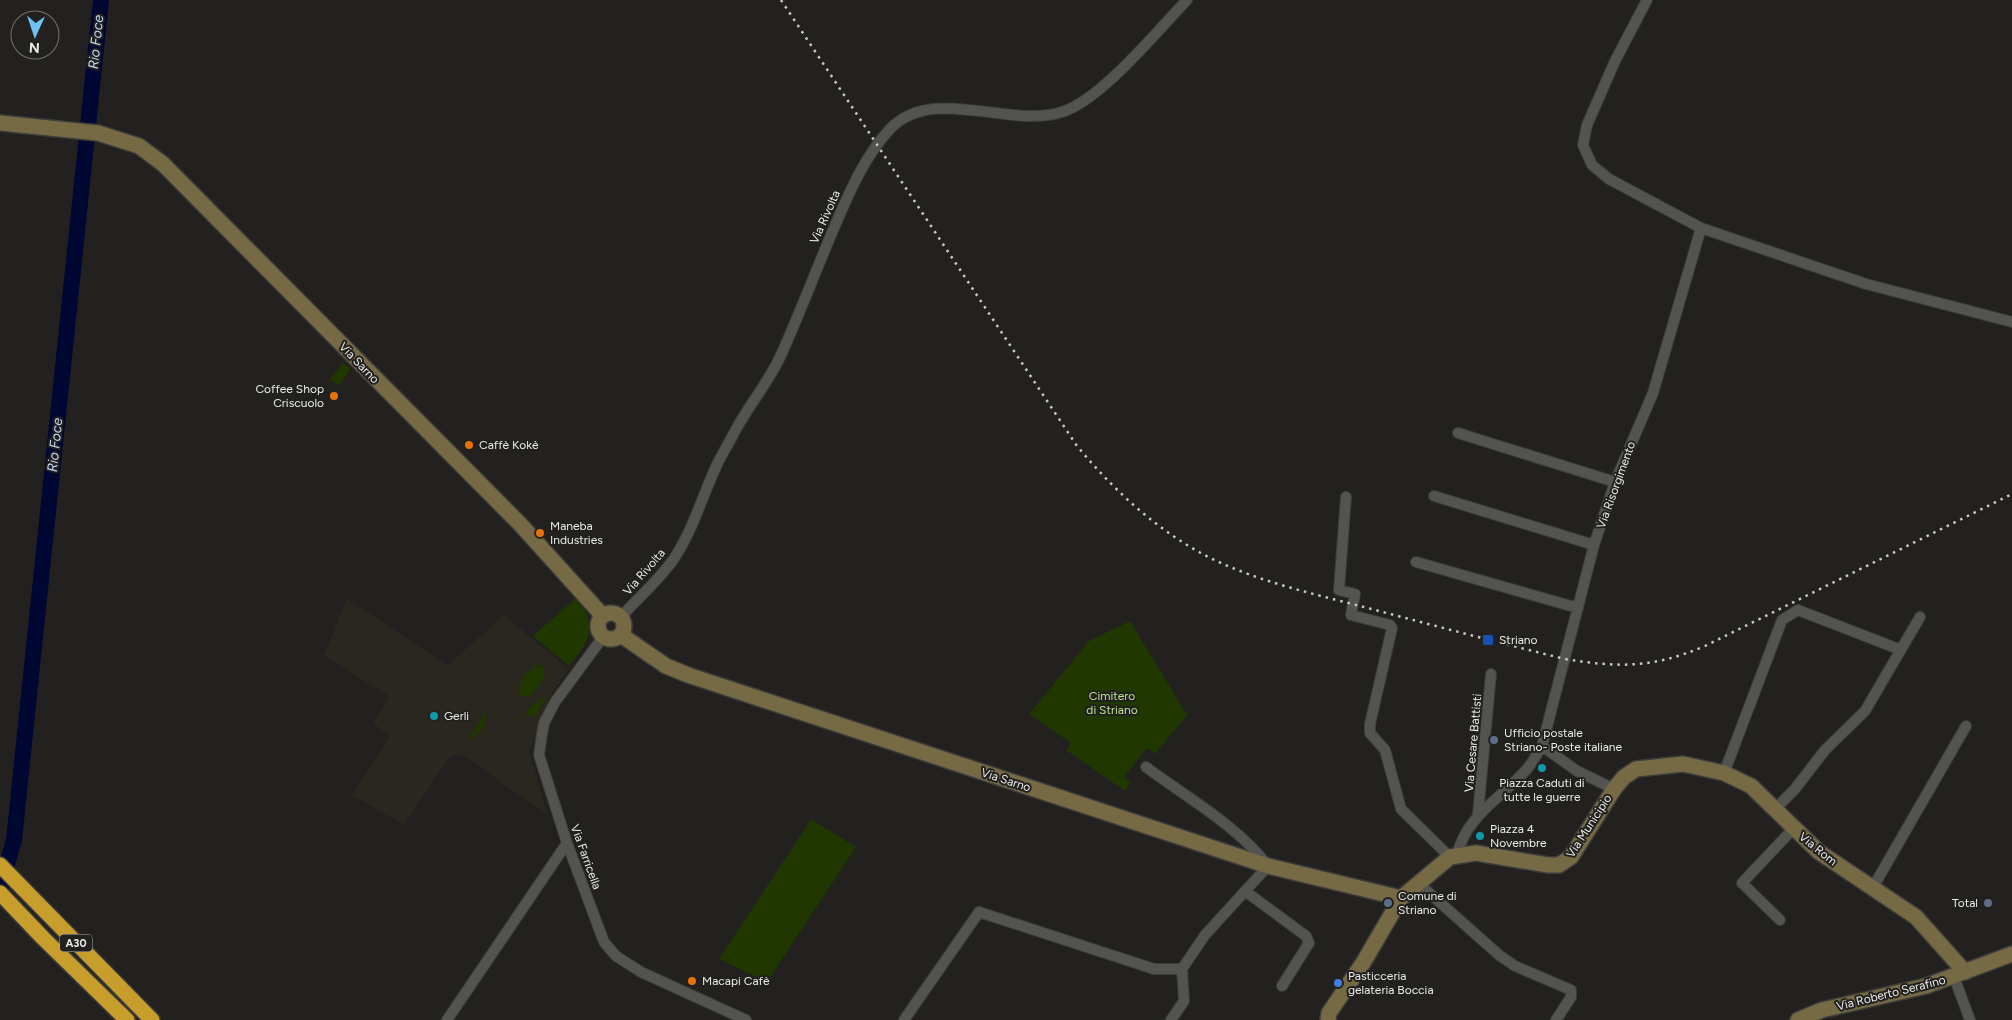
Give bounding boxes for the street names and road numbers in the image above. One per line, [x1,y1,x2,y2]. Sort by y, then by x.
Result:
street label: Via Rivolta [807,188,843,246]
street label: Via Sarno [336,340,382,386]
street label: Via Risorgimento [1594,439,1638,531]
street label: Via Rivolta [620,546,668,598]
street label: Via Cesare Battisti [1462,693,1484,793]
street label: Via Sarno [979,765,1033,795]
street label: Via Municipio [1563,792,1615,860]
street label: Via Farricella [568,823,604,891]
street label: Via Rom [1796,829,1840,869]
road number: A30 [60,934,92,951]
street label: Via Roberto Serafino [1835,973,1947,1013]

